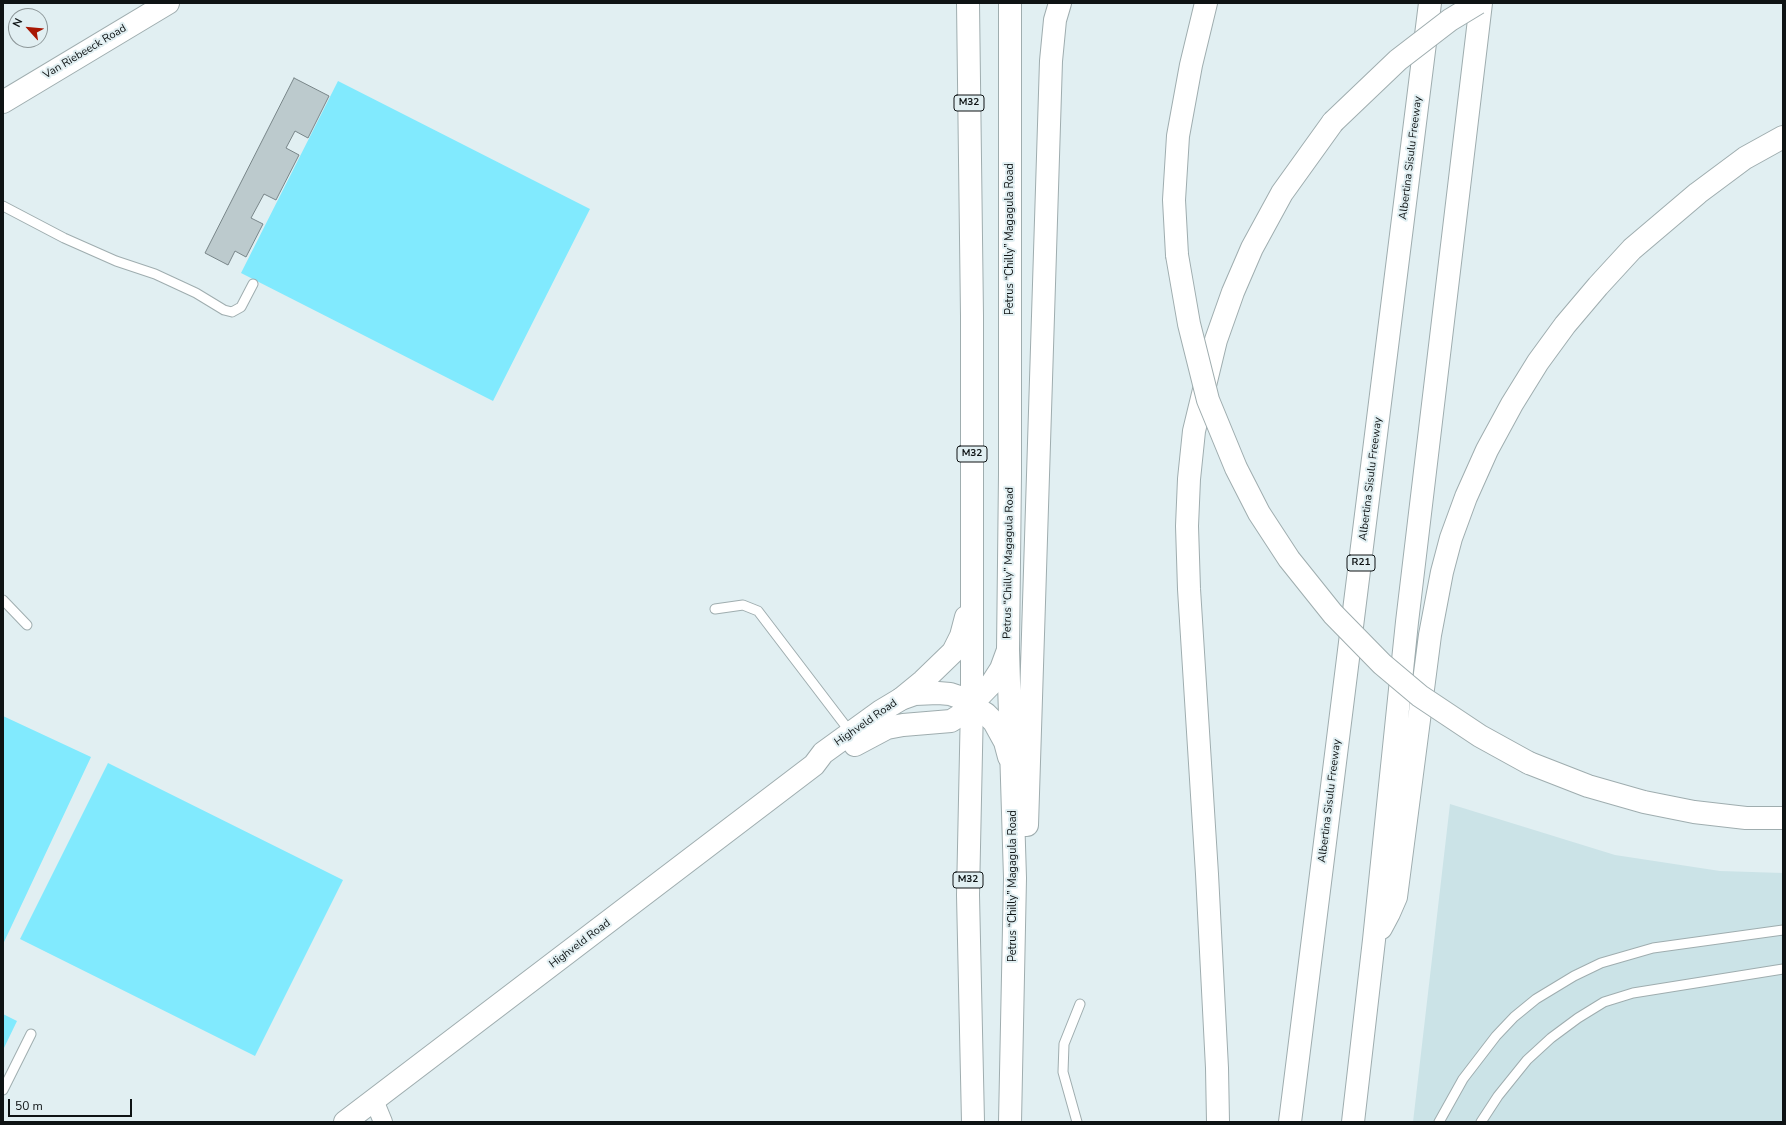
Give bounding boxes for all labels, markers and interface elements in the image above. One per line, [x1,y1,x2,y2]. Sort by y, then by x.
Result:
north arrow [8,8,48,48]
text: N [9,16,26,30]
street label: Van Riebeeck Road [41,22,129,82]
road number: M32 [954,95,984,111]
street label: Albertina Sisulu Freeway [1397,96,1425,220]
street label: Petrus “Chilly” Magagula Road [1003,163,1017,315]
street label: Albertina Sisulu Freeway [1357,417,1385,541]
road number: M32 [957,446,987,462]
street label: Petrus “Chilly” Magagula Road [1001,487,1017,639]
road number: R21 [1347,555,1375,571]
street label: Highveld Road [832,697,900,749]
street label: Albertina Sisulu Freeway [1316,739,1344,863]
street label: Petrus “Chilly” Magagula Road [1006,810,1020,962]
road number: M32 [953,872,983,888]
street label: Highveld Road [547,917,613,971]
scale bar [10,1091,134,1117]
text: 50 m [15,1098,43,1114]

